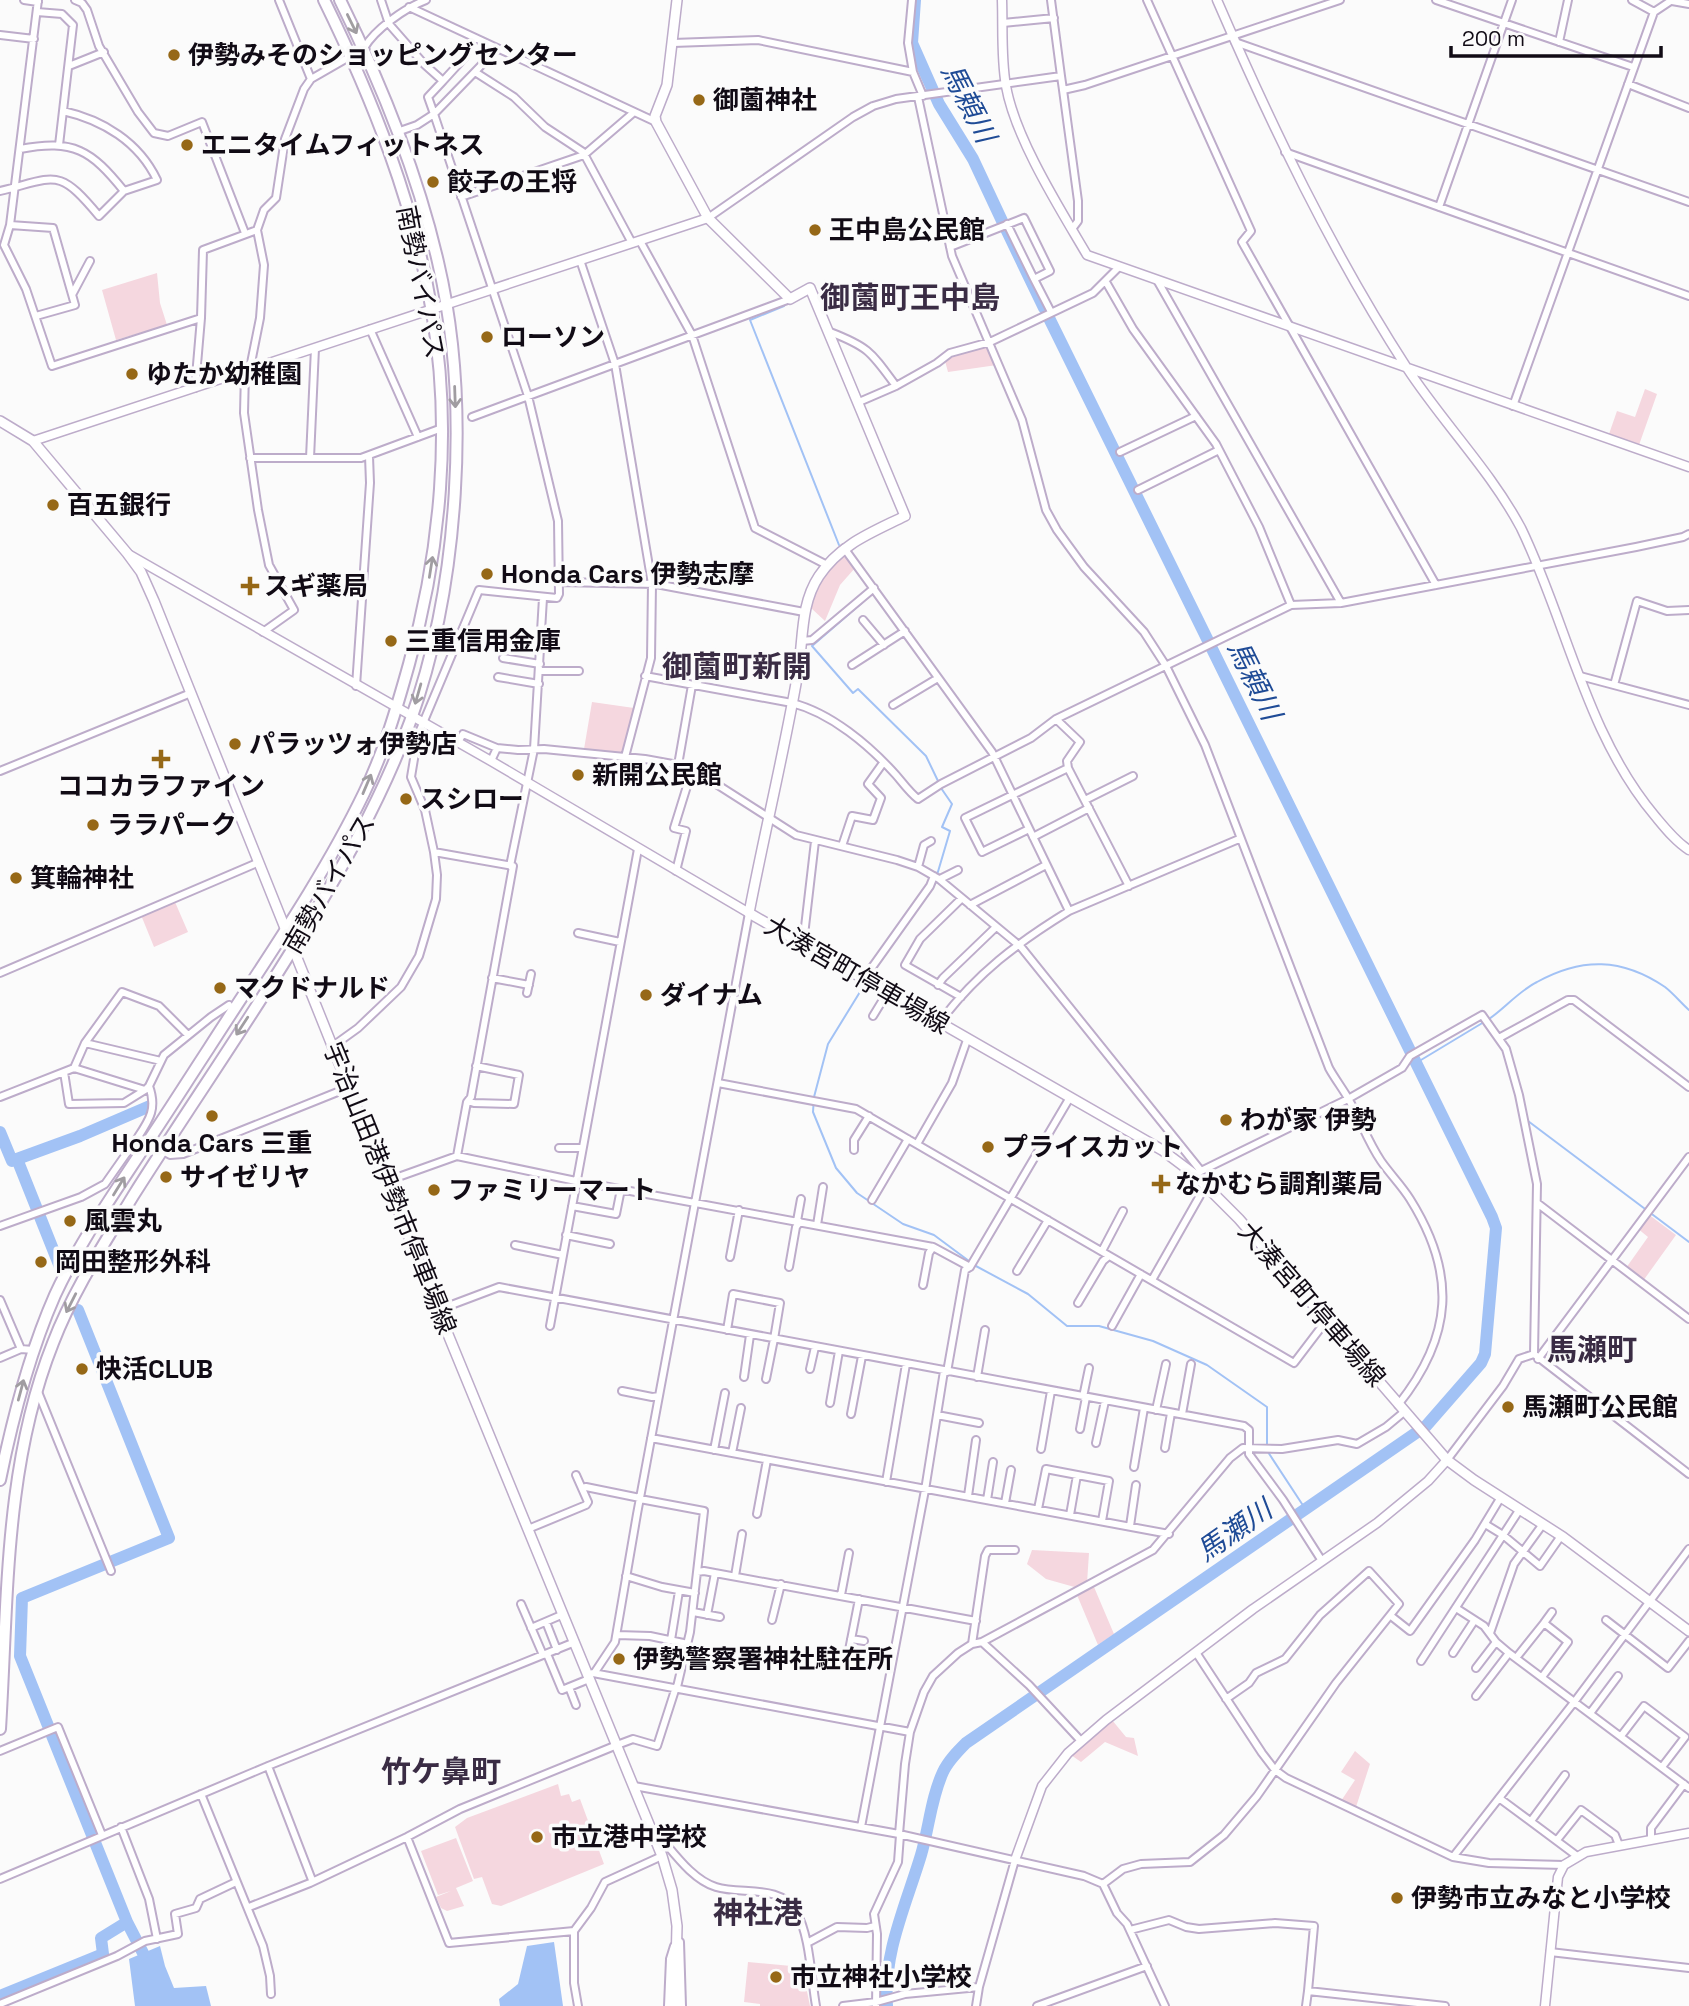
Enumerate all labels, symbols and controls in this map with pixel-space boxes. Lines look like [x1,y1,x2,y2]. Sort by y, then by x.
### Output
one-way arrow [346,13,359,34]
scale bar [1451,14,1661,58]
text: 200 m [1462,25,1525,52]
place label: 伊勢みそのショッピングセンター [188,38,578,72]
marker: 伊勢みそのショッピングセンター [166,47,182,63]
water label: 馬頼川 [934,57,1005,151]
place label: 御薗神社 [713,83,817,117]
marker: 御薗神社 [691,92,707,108]
place label: エニタイムフィットネス [201,128,484,162]
marker: エニタイムフィットネス [179,137,195,153]
place label: 餃子の王将 [447,165,577,199]
marker: 餃子の王将 [425,174,441,190]
street label: 南勢バイパス [389,202,453,362]
place label: 王中島公民館 [829,213,985,247]
marker: 王中島公民館 [807,222,823,238]
district label: 御薗町王中島 [820,278,1000,317]
place label: ローソン [501,320,605,354]
marker: ローソン [479,329,495,345]
place label: ゆたか幼稚園 [146,357,302,391]
marker: ゆたか幼稚園 [124,366,140,382]
one-way arrow [448,385,461,408]
place label: 百五銀行 [67,488,171,522]
marker: 百五銀行 [45,497,61,513]
one-way arrow [425,556,438,579]
place label: Honda Cars 伊勢志摩 [501,557,754,591]
marker: Honda Cars 伊勢志摩 [479,566,495,582]
place label: スギ薬局 [264,569,368,603]
marker: スギ薬局 [242,578,258,594]
place label: 三重信用金庫 [405,624,561,658]
marker: 三重信用金庫 [383,633,399,649]
water label: 馬頼川 [1220,634,1291,728]
district label: 御薗町新開 [662,647,812,686]
one-way arrow [411,683,424,705]
place label: パラッツォ伊勢店 [249,727,457,761]
marker: パラッツォ伊勢店 [227,736,243,752]
marker: ココカラファイン [153,751,169,767]
place label: 新開公民館 [592,758,722,792]
marker: 新開公民館 [570,767,586,783]
place label: ココカラファイン [57,769,265,803]
one-way arrow [362,774,375,796]
place label: スシロー [420,782,524,816]
marker: スシロー [398,791,414,807]
place label: ララパーク [107,808,237,842]
street label: 南勢バイパス [275,808,383,960]
marker: ララパーク [85,817,101,833]
place label: 箕輪神社 [30,861,134,895]
marker: 箕輪神社 [8,870,24,886]
street label: 大湊宮町停車場線 [758,908,956,1042]
place label: マクドナルド [234,971,390,1005]
place label: ダイナム [660,978,763,1012]
marker: マクドナルド [212,980,228,996]
marker: ダイナム [638,987,654,1003]
one-way arrow [235,1016,249,1036]
street label: 宇治山田港伊勢市停車場線 [316,1037,464,1339]
place label: わが家 伊勢 [1240,1103,1377,1137]
marker: Honda Cars 三重 [204,1108,220,1124]
marker: わが家 伊勢 [1218,1112,1234,1128]
place label: Honda Cars 三重 [111,1126,313,1160]
place label: プライスカット [1002,1130,1183,1164]
marker: プライスカット [980,1139,996,1155]
place label: サイゼリヤ [180,1160,310,1194]
place label: なかむら調剤薬局 [1175,1167,1383,1201]
marker: サイゼリヤ [158,1169,174,1185]
place label: ファミリーマート [448,1173,656,1207]
one-way arrow [112,1176,126,1196]
marker: なかむら調剤薬局 [1153,1176,1169,1192]
marker: ファミリーマート [426,1182,442,1198]
place label: 風雲丸 [84,1204,162,1238]
marker: 風雲丸 [62,1213,78,1229]
street label: 大湊宮町停車場線 [1231,1214,1393,1394]
place label: 岡田整形外科 [55,1245,211,1279]
marker: 岡田整形外科 [33,1254,49,1270]
one-way arrow [63,1292,77,1313]
district label: 馬瀬町 [1547,1330,1637,1369]
place label: 快活CLUB [96,1352,213,1386]
marker: 快活CLUB [74,1361,90,1377]
one-way arrow [15,1379,28,1402]
place label: 馬瀬町公民館 [1522,1390,1678,1424]
marker: 馬瀬町公民館 [1500,1399,1516,1415]
water label: 馬瀬川 [1189,1489,1281,1569]
place label: 伊勢警察署神社駐在所 [633,1642,893,1676]
marker: 伊勢警察署神社駐在所 [611,1651,627,1667]
district label: 竹ケ鼻町 [381,1752,501,1791]
place label: 市立港中学校 [551,1820,707,1854]
marker: 市立港中学校 [529,1829,545,1845]
place label: 伊勢市立みなと小学校 [1411,1881,1671,1915]
marker: 伊勢市立みなと小学校 [1389,1890,1405,1906]
district label: 神社港 [713,1893,803,1932]
place label: 市立神社小学校 [790,1960,972,1994]
marker: 市立神社小学校 [768,1969,784,1985]

